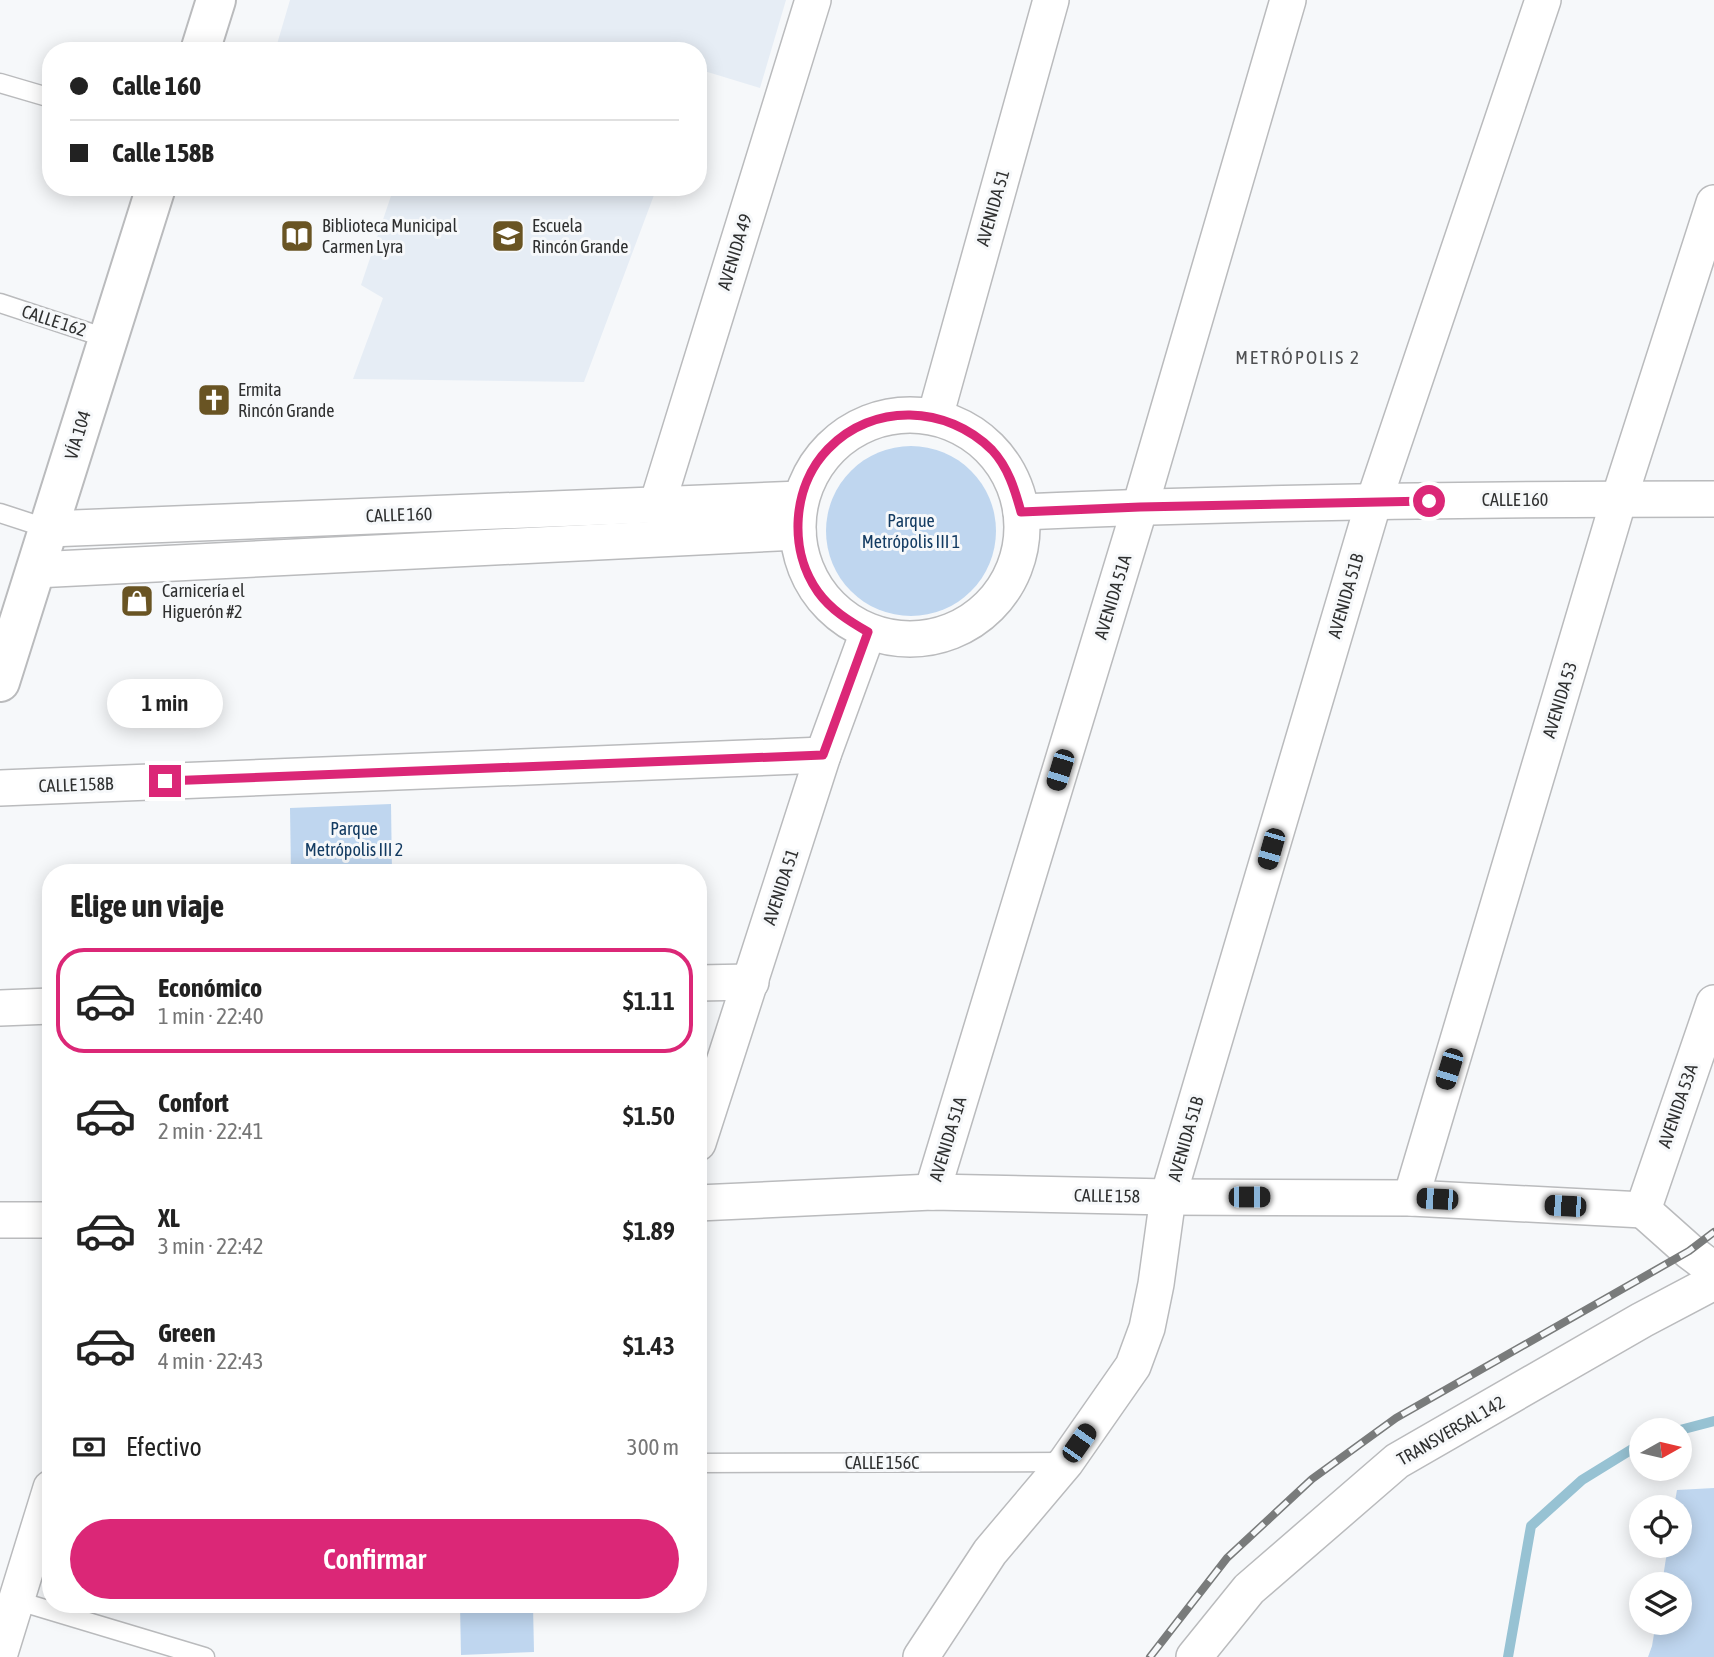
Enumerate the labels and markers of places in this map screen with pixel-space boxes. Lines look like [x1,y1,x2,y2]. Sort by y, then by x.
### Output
place label: Biblioteca Municipal Carmen Lyra [322,215,457,257]
place label: Escuela Rincón Grande [532,215,628,257]
library icon: Biblioteca Municipal Carmen Lyra [278,217,316,255]
school or university icon: Escuela Rincón Grande [489,217,527,255]
place label: Ermita Rincón Grande [238,379,334,421]
church icon: Ermita Rincón Grande [195,381,233,419]
place label: Carnicería el Higuerón #2 [162,580,245,622]
shop icon: Carnicería el Higuerón #2 [118,582,156,620]

